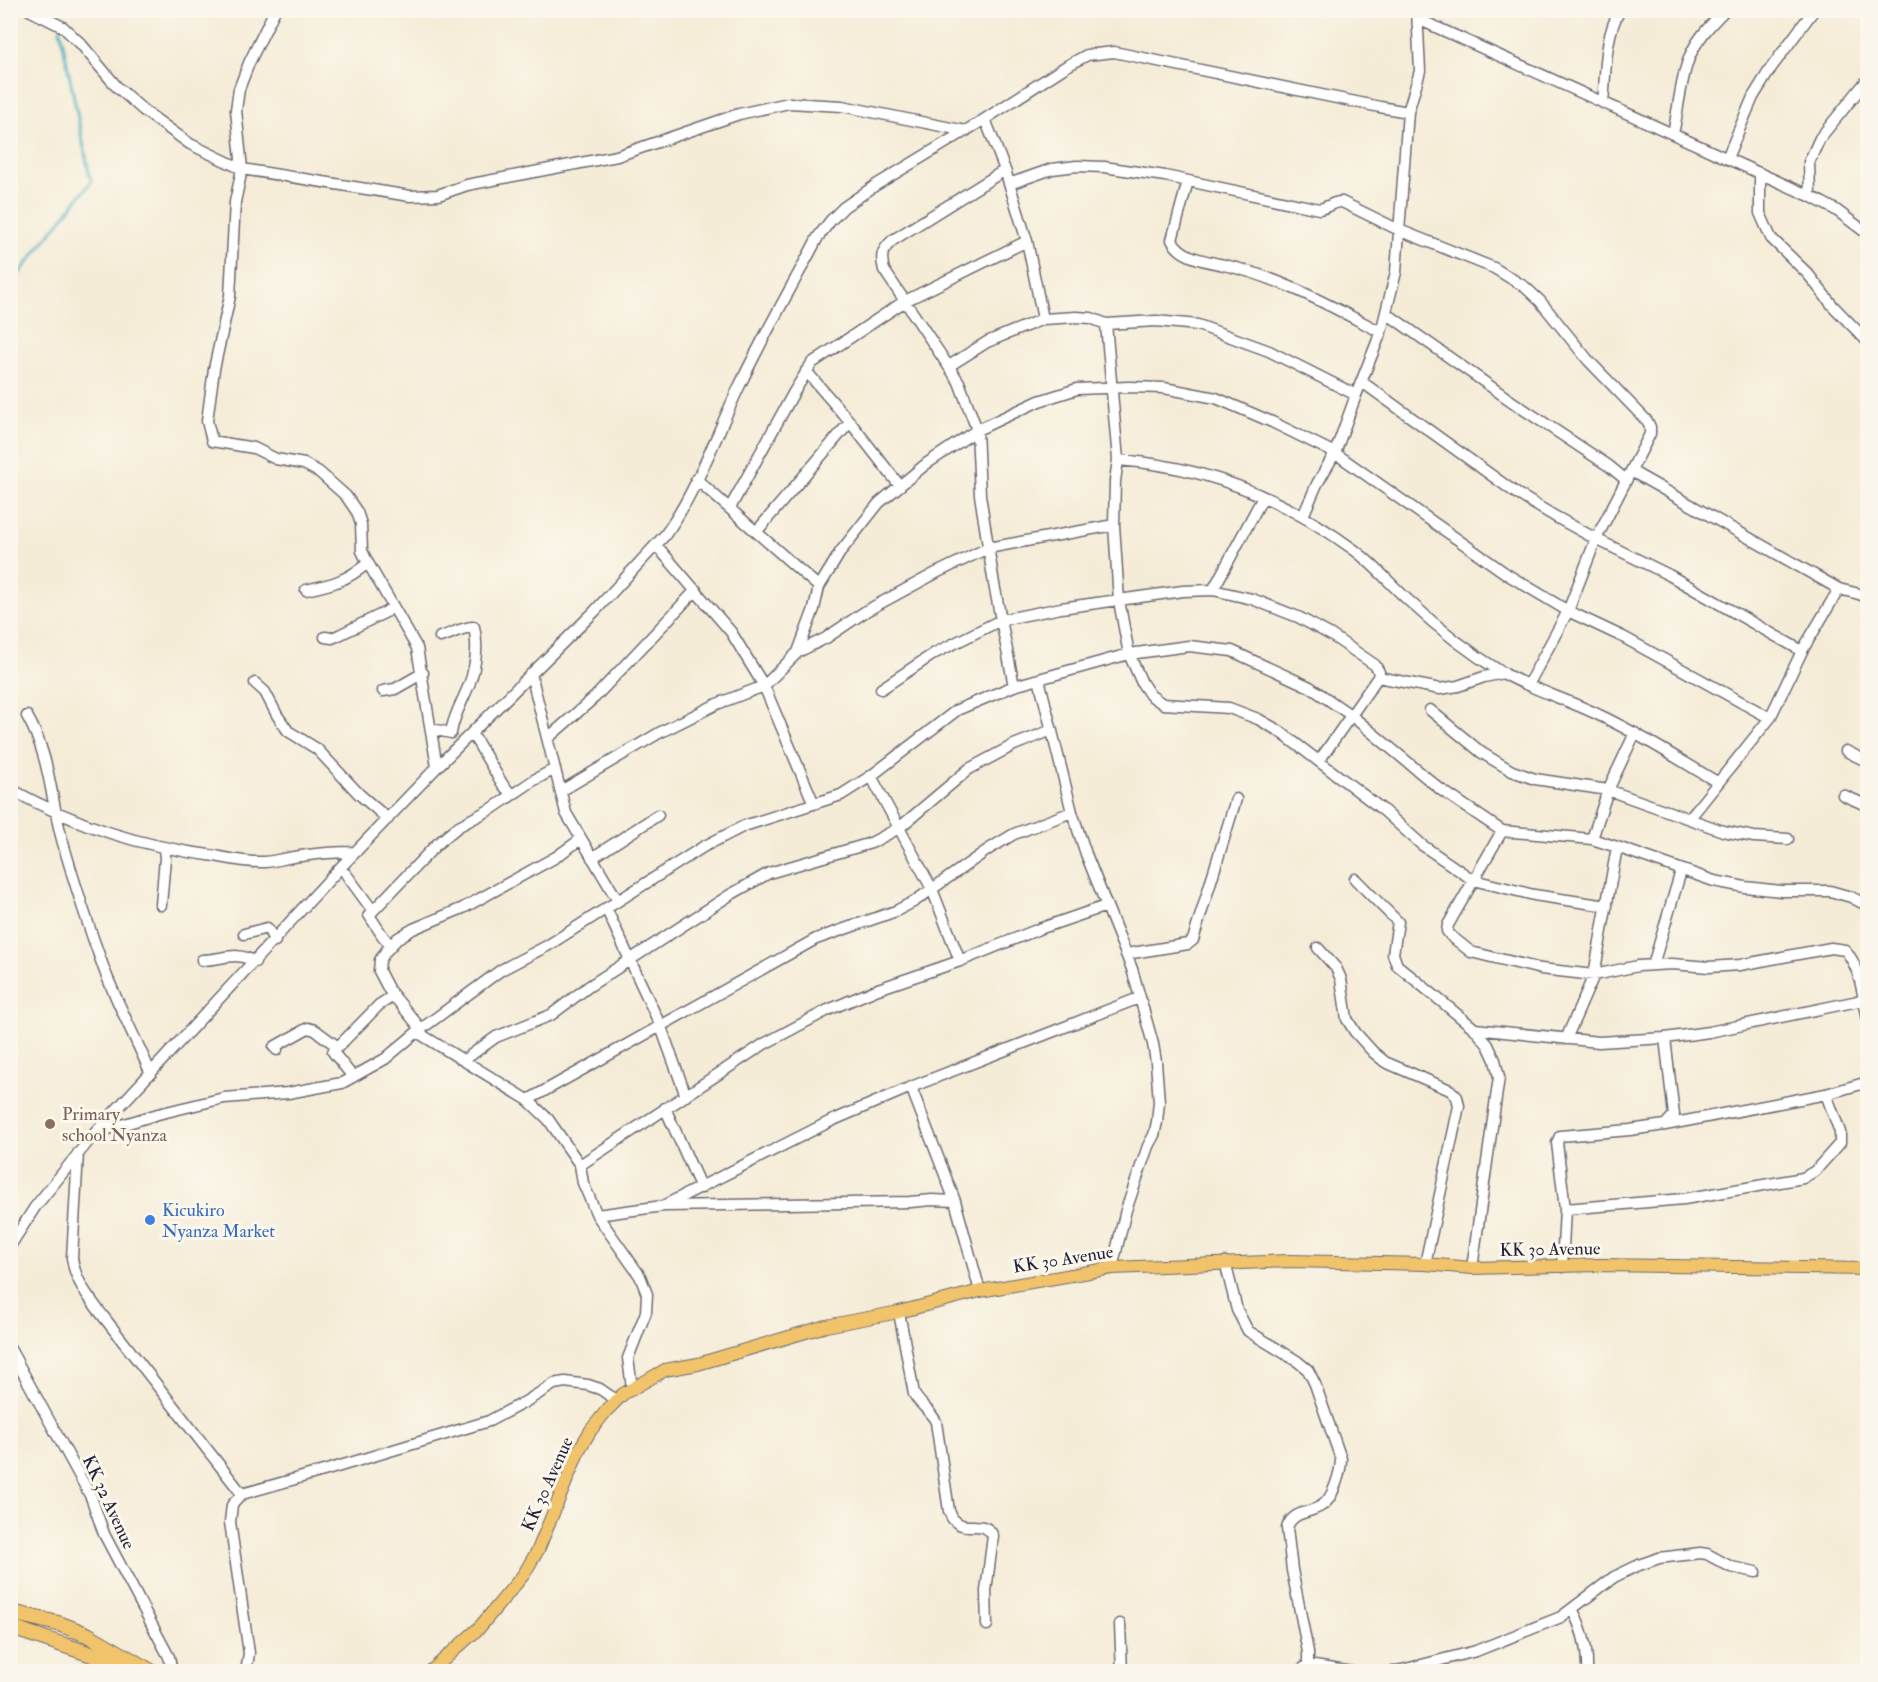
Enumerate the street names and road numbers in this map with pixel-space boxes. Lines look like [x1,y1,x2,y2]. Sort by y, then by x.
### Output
street label: KK 30 Avenue [1499,1237,1601,1262]
street label: KK 30 Avenue [1011,1240,1115,1279]
street label: KK 30 Avenue [516,1433,579,1535]
street label: KK 32 Avenue [77,1452,140,1553]

